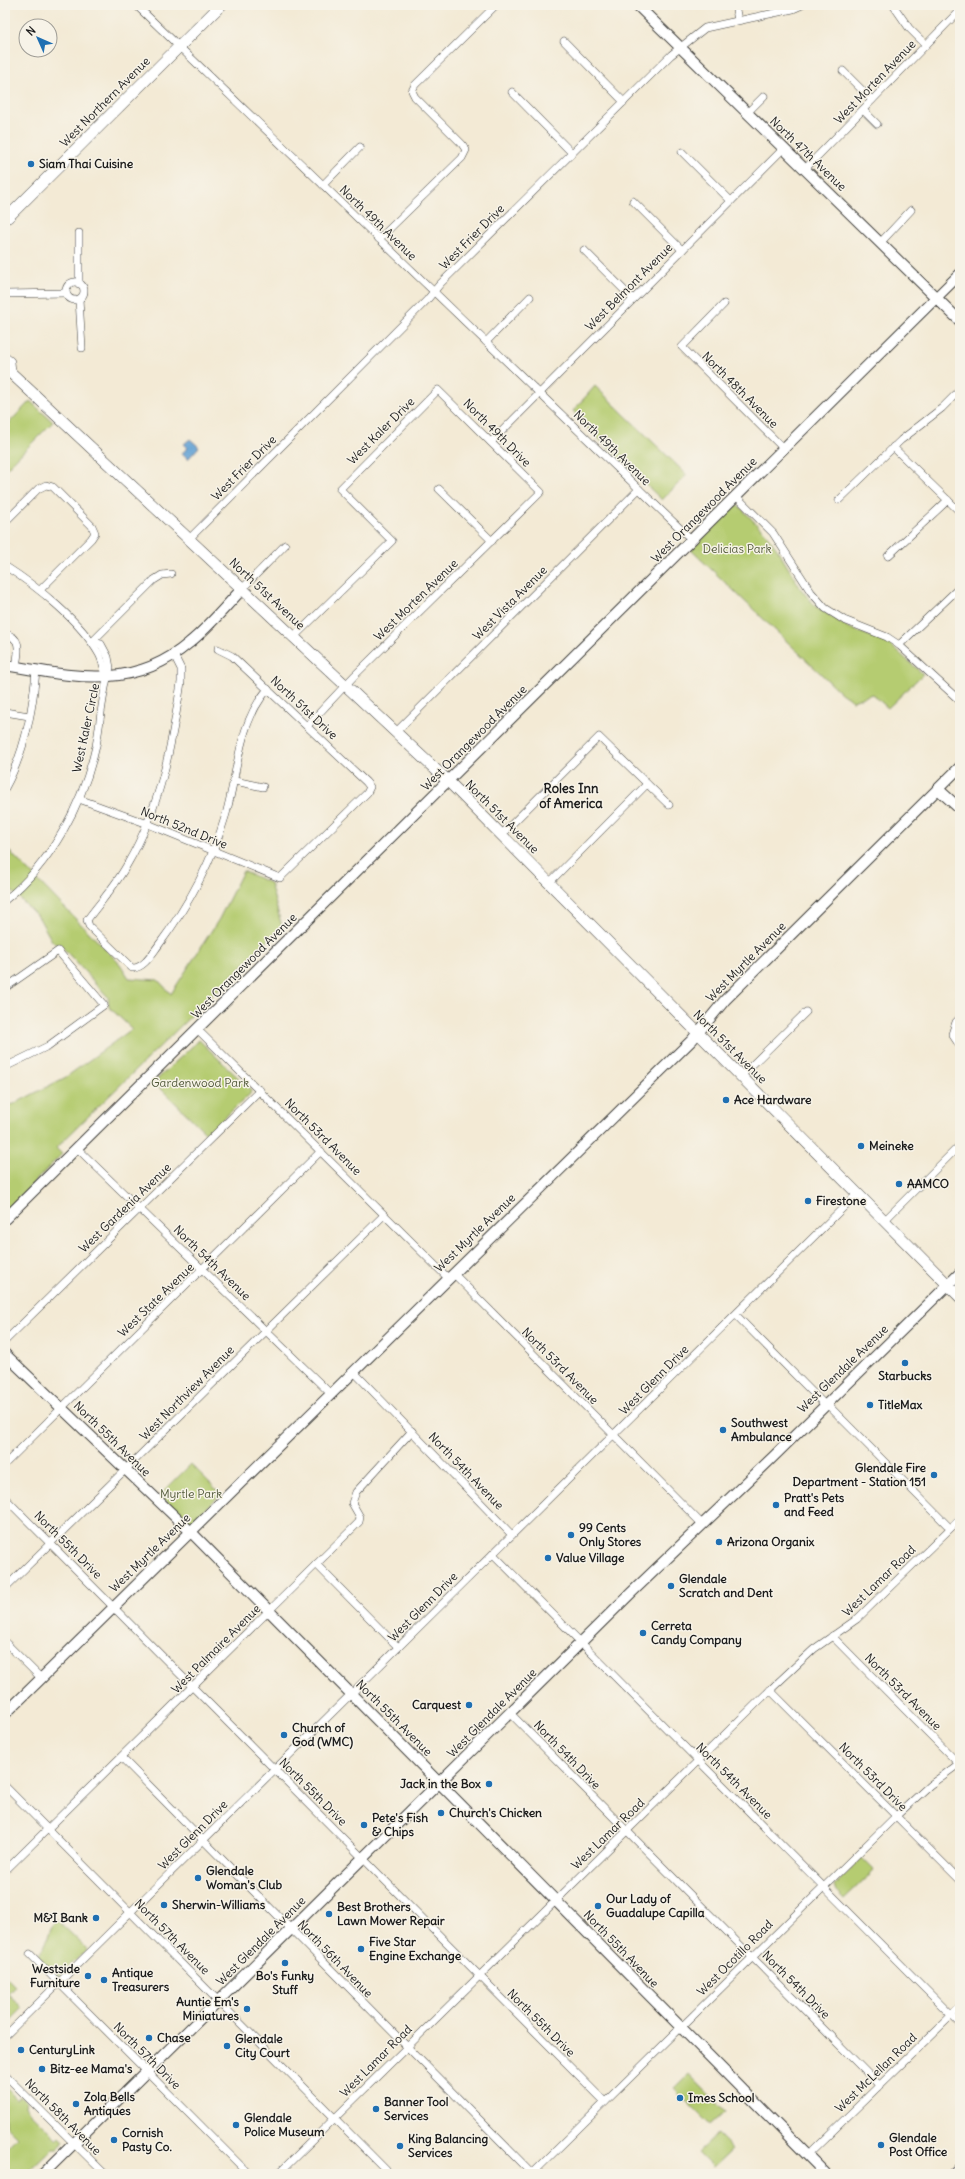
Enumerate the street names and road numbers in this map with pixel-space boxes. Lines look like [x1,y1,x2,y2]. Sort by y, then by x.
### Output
street label: West Morten Avenue [831,37,919,127]
street label: West Northern Avenue [56,53,153,150]
street label: North 47th Avenue [767,113,850,194]
street label: North 49th Avenue [337,182,420,263]
street label: West Frier Drive [436,201,507,272]
street label: West Belmont Avenue [582,240,676,334]
street label: North 48th Avenue [699,348,782,431]
street label: West Kaler Drive [344,394,417,467]
street label: North 49th Drive [460,396,534,470]
street label: North 49th Avenue [571,407,654,488]
street label: West Frier Drive [208,432,279,503]
street label: West Orangewood Avenue [648,454,760,566]
street label: North 51st Avenue [226,555,308,633]
street label: West Morten Avenue [371,556,461,644]
street label: West Vista Avenue [469,562,550,643]
street label: North 51st Drive [268,673,341,742]
street label: West Kaler Circle [69,682,102,774]
street label: West Orangewood Avenue [418,682,530,794]
street label: North 51st Avenue [462,777,542,857]
street label: North 52nd Drive [139,803,230,852]
street label: West Orangewood Avenue [188,910,300,1022]
street label: West Myrtle Avenue [703,919,789,1005]
street label: North 51st Avenue [690,1007,770,1087]
street label: North 53rd Avenue [282,1095,365,1178]
street label: West Gardenia Avenue [75,1160,174,1256]
street label: West Myrtle Avenue [431,1190,518,1275]
street label: North 54th Avenue [171,1222,254,1303]
street label: West State Avenue [114,1259,197,1340]
street label: West Glendale Avenue [794,1321,891,1416]
street label: North 53rd Avenue [519,1324,602,1407]
street label: West Northview Avenue [136,1342,237,1443]
street label: West Glenn Drive [616,1342,692,1418]
street label: North 55th Avenue [71,1398,154,1479]
street label: North 54th Avenue [426,1429,507,1512]
street label: North 55th Drive [31,1508,105,1582]
street label: West Myrtle Avenue [106,1510,193,1595]
street label: West Lamar Road [839,1542,918,1619]
street label: West Glenn Drive [385,1569,461,1645]
street label: West Palmaire Avenue [168,1601,263,1696]
street label: North 53rd Avenue [862,1650,945,1733]
street label: West Glendale Avenue [444,1665,539,1760]
street label: North 55th Avenue [353,1676,436,1759]
street label: North 54th Drive [531,1717,604,1792]
street label: North 54th Avenue [693,1739,776,1822]
street label: North 53rd Drive [836,1739,911,1814]
street label: North 55th Drive [276,1755,350,1829]
street label: West Lamar Road [568,1795,647,1872]
street label: West Glenn Drive [155,1797,231,1873]
street label: West Glendale Avenue [213,1893,308,1988]
street label: North 57th Avenue [132,1896,213,1977]
street label: North 55th Avenue [581,1907,662,1990]
street label: North 56th Avenue [295,1917,376,2000]
street label: West Ocotillo Road [694,1917,776,1999]
street label: North 54th Drive [759,1948,833,2022]
street label: North 55th Drive [504,1986,578,2060]
street label: North 57th Drive [111,2019,184,2092]
street label: West Lamar Road [336,2021,415,2100]
street label: West McLellan Road [832,2030,920,2115]
street label: North 58th Avenue [22,2075,105,2158]

